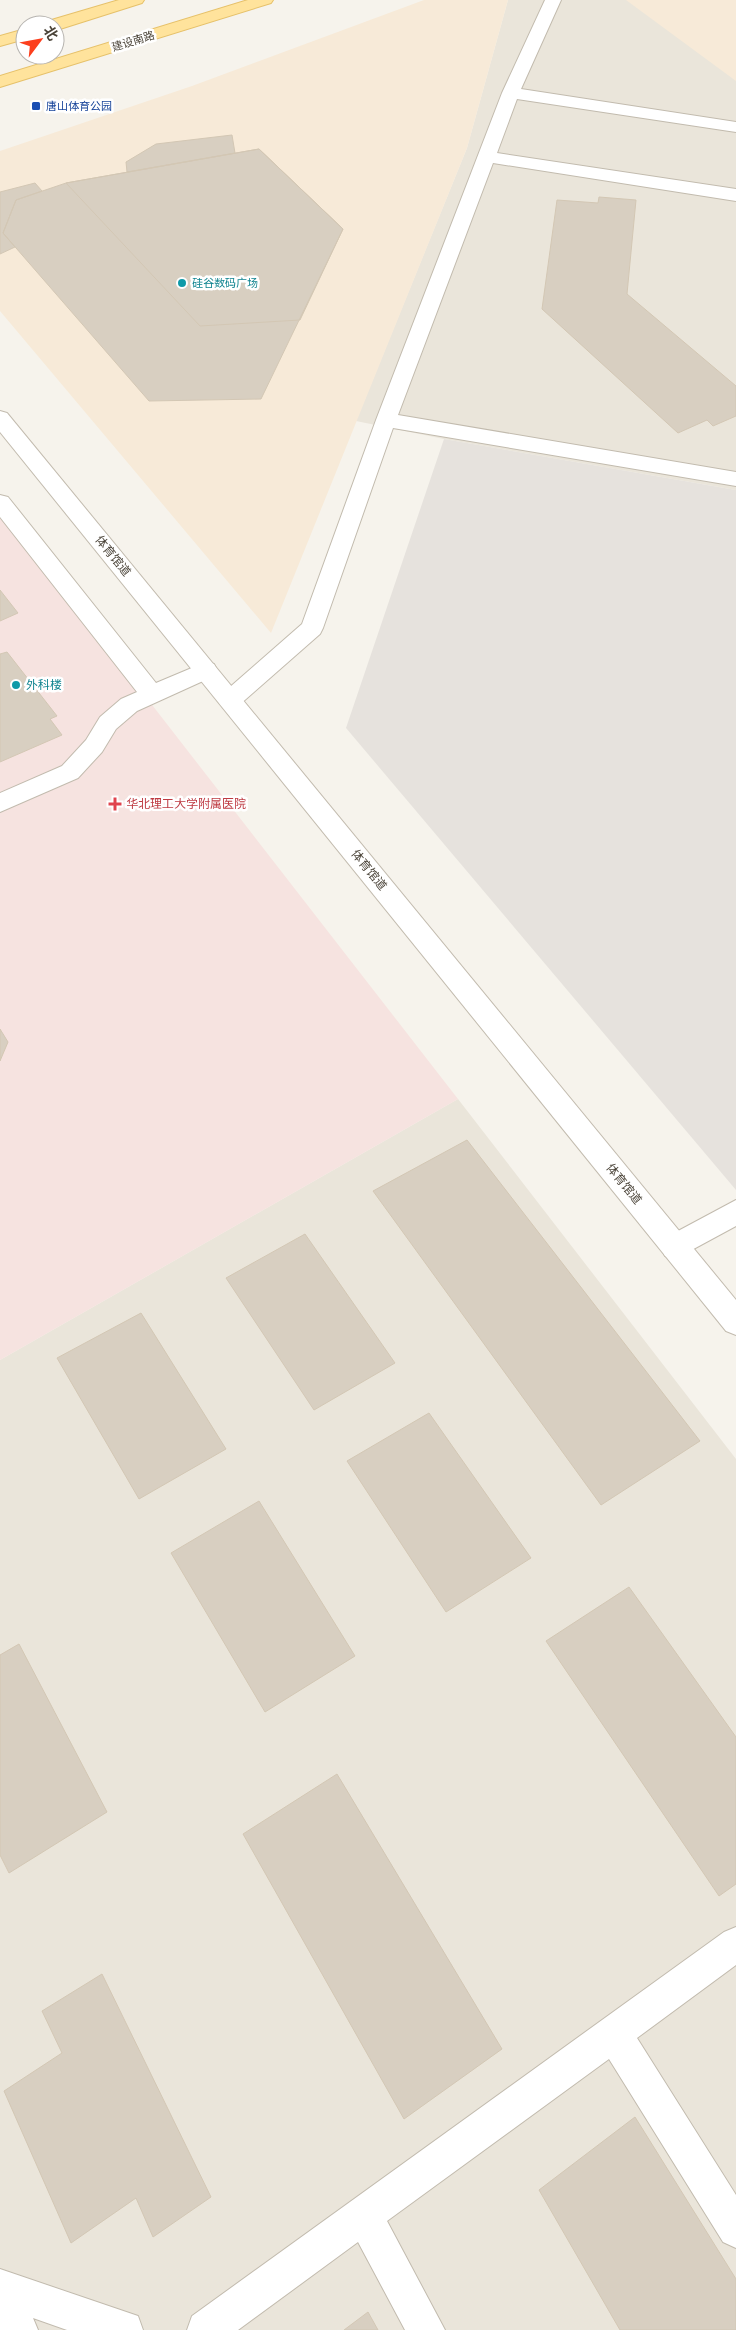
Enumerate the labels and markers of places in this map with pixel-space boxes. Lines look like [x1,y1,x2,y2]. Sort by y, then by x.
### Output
place label: 唐山体育公园 [46,99,112,113]
marker: 唐山体育公园 [30,100,42,112]
place label: 硅谷数码广场 [192,276,258,290]
marker: 硅谷数码广场 [176,277,188,289]
place label: 外科楼 [26,677,62,692]
marker: 外科楼 [10,679,22,691]
place label: 华北理工大学附属医院 [126,796,246,811]
marker: 华北理工大学附属医院 [108,797,122,811]

